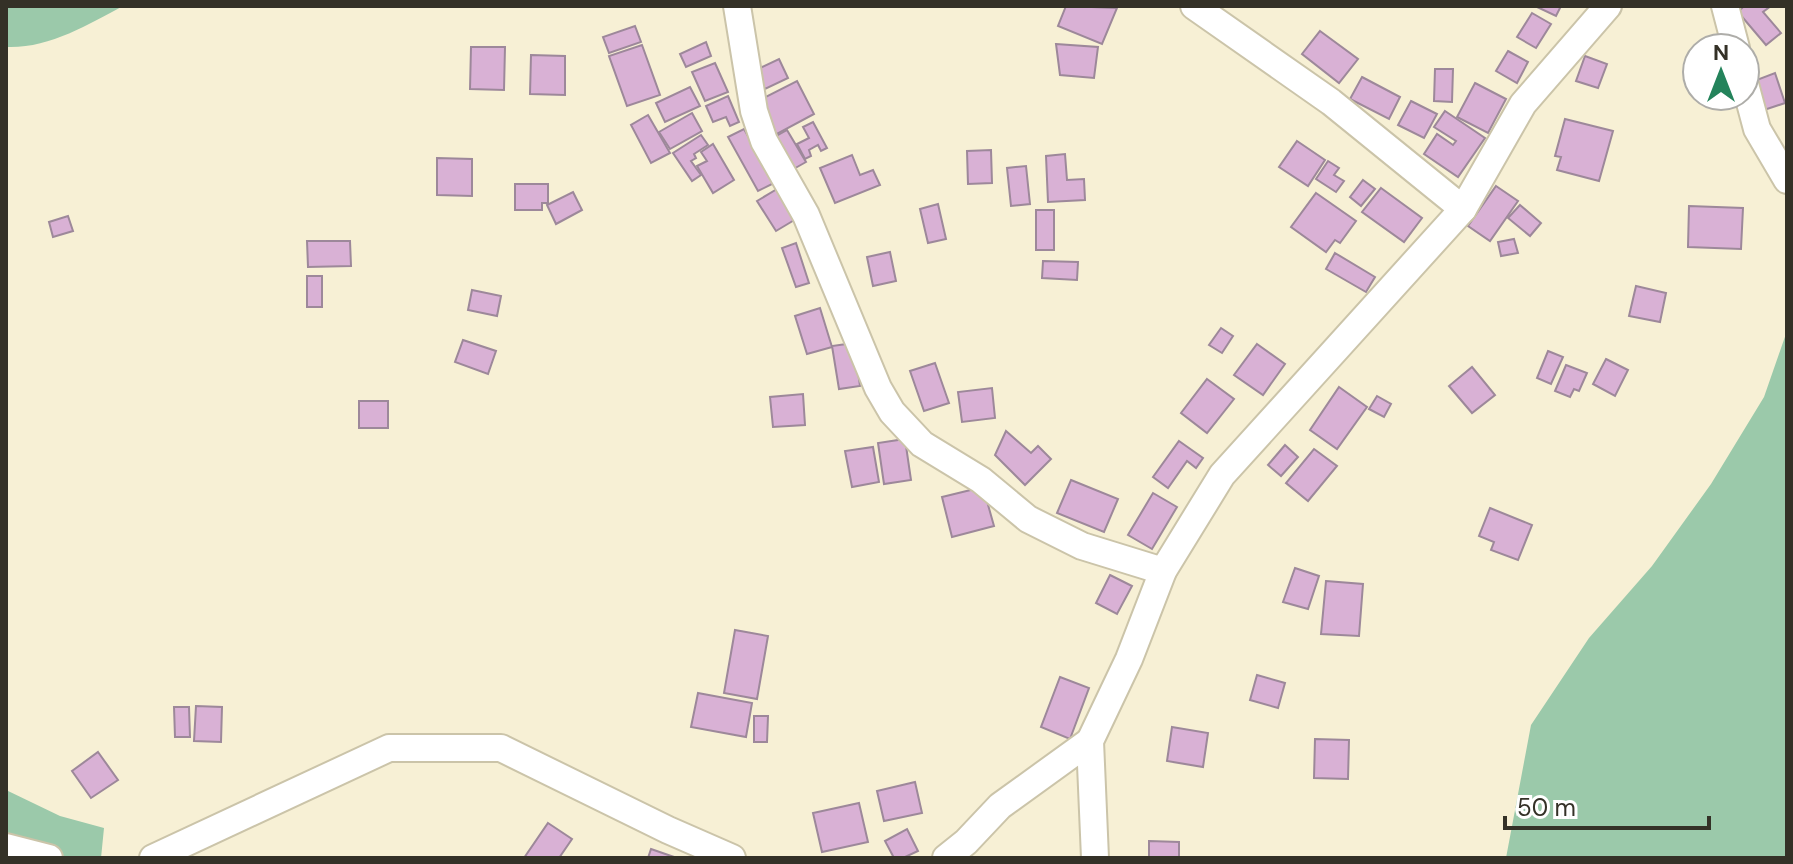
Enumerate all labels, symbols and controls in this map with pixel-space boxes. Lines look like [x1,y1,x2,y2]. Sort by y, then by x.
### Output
north arrow [1681,32,1761,112]
text: N [1713,38,1729,67]
scale bar [1505,780,1709,830]
text: 50 m [1517,792,1576,823]

